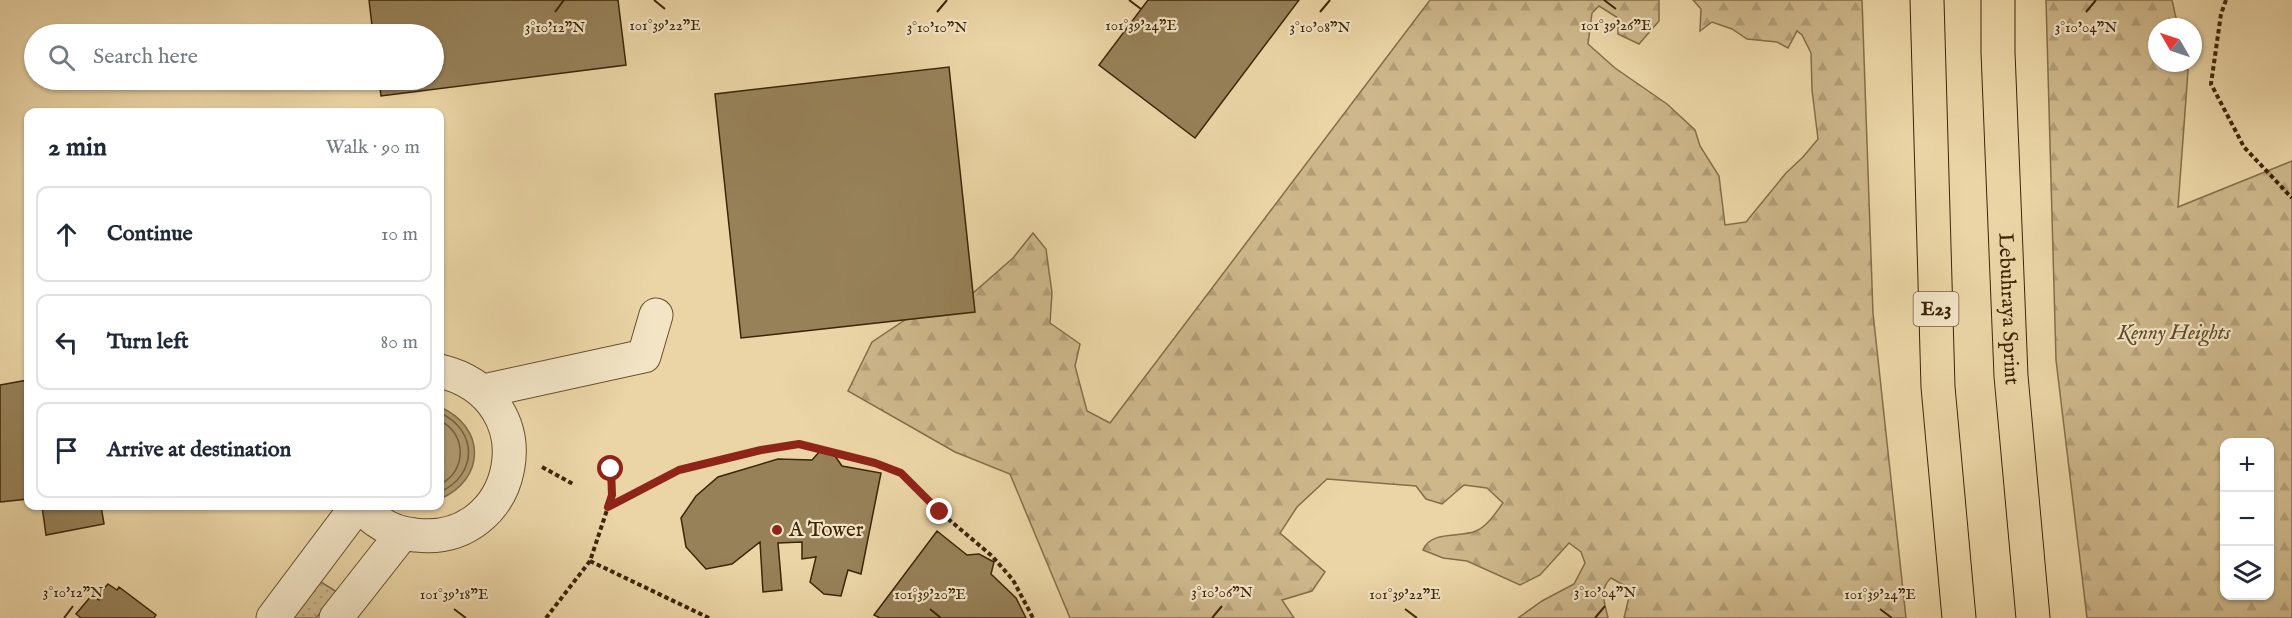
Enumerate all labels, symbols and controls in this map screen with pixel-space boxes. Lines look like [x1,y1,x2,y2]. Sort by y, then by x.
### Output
text: 101°39'22"E [629,16,701,35]
text: 101°39'24"E [1105,16,1177,35]
text: 101°39'26"E [1581,16,1651,35]
text: 3°10'12"N [525,18,585,37]
text: 3°10'10"N [907,18,967,37]
text: 3°10'08"N [1289,18,1351,37]
text: 3°10'04"N [2055,18,2117,37]
north arrow [2148,18,2202,72]
search box [24,24,444,90]
icon: search [45,41,78,74]
text: Search here [93,43,198,71]
text: 2 min [48,131,107,164]
text: Walk · 90 m [326,135,420,160]
icon: ahead [50,218,83,251]
text: Continue [107,220,193,248]
text: 10 m [381,222,418,247]
street label: Lebuhraya Sprint [1992,232,2025,386]
road number: E23 [1914,292,1958,326]
park label: Kenny Heights [2116,320,2232,347]
icon: left [50,326,83,359]
text: Turn left [107,328,189,356]
text: 80 m [381,330,418,355]
icon: arrive [50,434,83,467]
text: Arrive at destination [107,436,291,464]
map controls [2220,438,2274,600]
button: + [2220,438,2274,492]
route start [597,455,623,481]
button: − [2220,492,2274,546]
route end [926,498,952,524]
place label: A Tower [788,517,864,544]
marker: A Tower [770,523,784,537]
button: layers [2220,546,2274,600]
text: 3°10'12"N [43,583,103,602]
text: 3°10'06"N [1191,583,1253,602]
text: 3°10'04"N [1574,583,1636,602]
text: 101°39'18"E [420,585,488,604]
text: 101°39'20"E [894,585,966,604]
text: 101°39'22"E [1369,585,1441,604]
text: 101°39'24"E [1844,585,1916,604]

